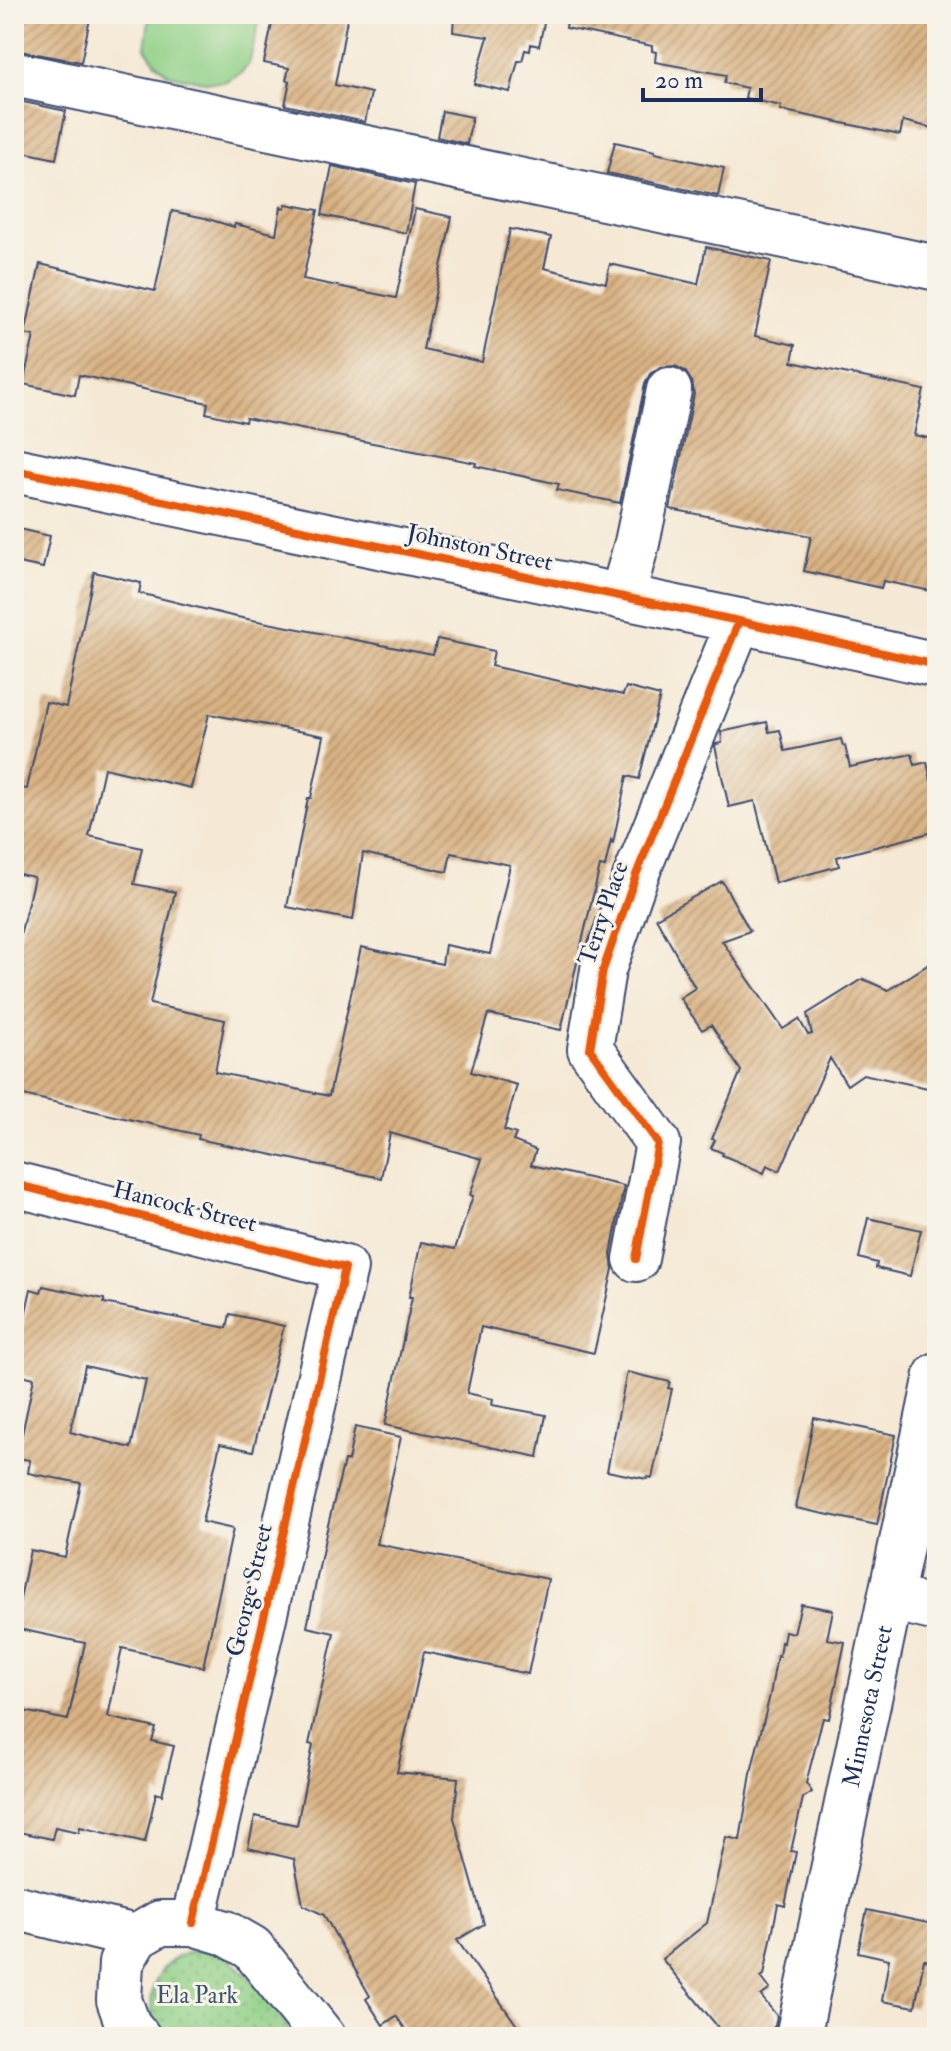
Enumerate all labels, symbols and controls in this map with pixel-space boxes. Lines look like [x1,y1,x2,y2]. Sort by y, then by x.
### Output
scale bar [643,52,761,102]
text: 20 m [655,65,704,96]
street label: Johnston Street [403,517,556,578]
street label: Terry Place [571,857,636,969]
street label: Hancock Street [110,1174,260,1239]
street label: George Street [219,1520,280,1660]
street label: Minnesota Street [836,1622,900,1790]
park label: Ela Park [156,1980,239,2011]

